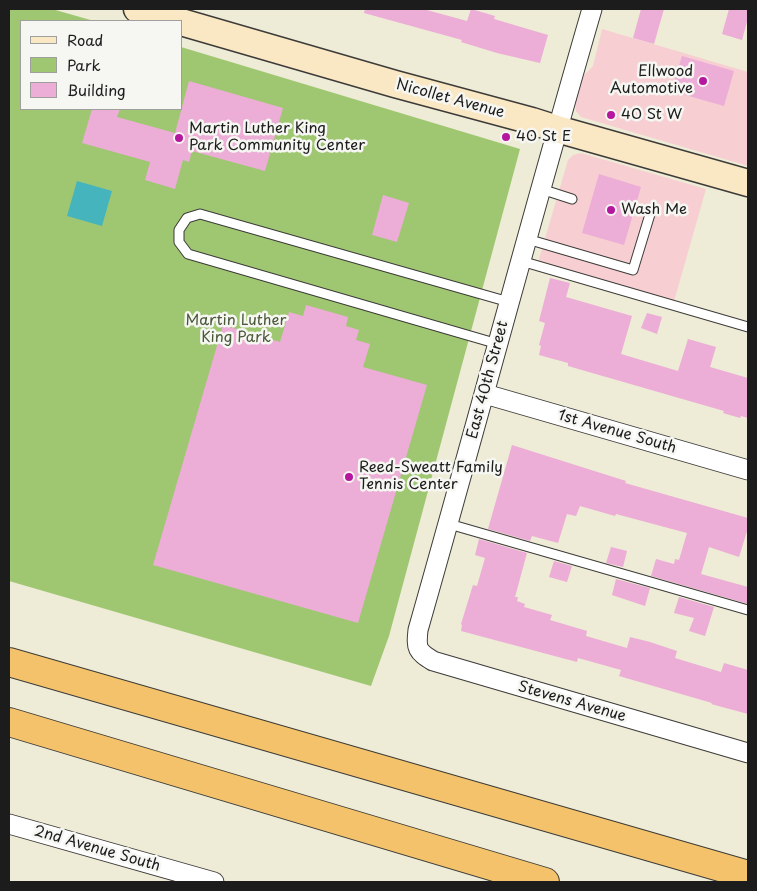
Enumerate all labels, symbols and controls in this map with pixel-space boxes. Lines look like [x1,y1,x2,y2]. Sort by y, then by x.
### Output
legend [20,20,182,110]
text: Road [67,28,103,51]
text: Park [67,53,101,76]
place label: Ellwood Automotive [610,63,693,98]
marker: Ellwood Automotive [697,75,709,87]
street label: Nicollet Avenue [394,76,506,122]
text: Building [67,78,126,101]
place label: 40 St W [621,106,682,124]
marker: 40 St W [605,109,617,121]
place label: Martin Luther King Park Community Center [189,120,365,155]
place label: 40 St E [516,128,571,146]
marker: 40 St E [500,131,512,143]
marker: Martin Luther King Park Community Center [173,132,185,144]
place label: Wash Me [621,201,687,219]
marker: Wash Me [605,204,617,216]
park label: Martin Luther King Park [186,312,286,347]
street label: East 40th Street [464,319,512,441]
street label: 1st Avenue South [556,406,678,458]
place label: Reed-Sweatt Family Tennis Center [359,459,503,494]
marker: Reed-Sweatt Family Tennis Center [343,471,355,483]
street label: Stevens Avenue [516,678,628,726]
street label: 2nd Avenue South [32,822,162,876]

